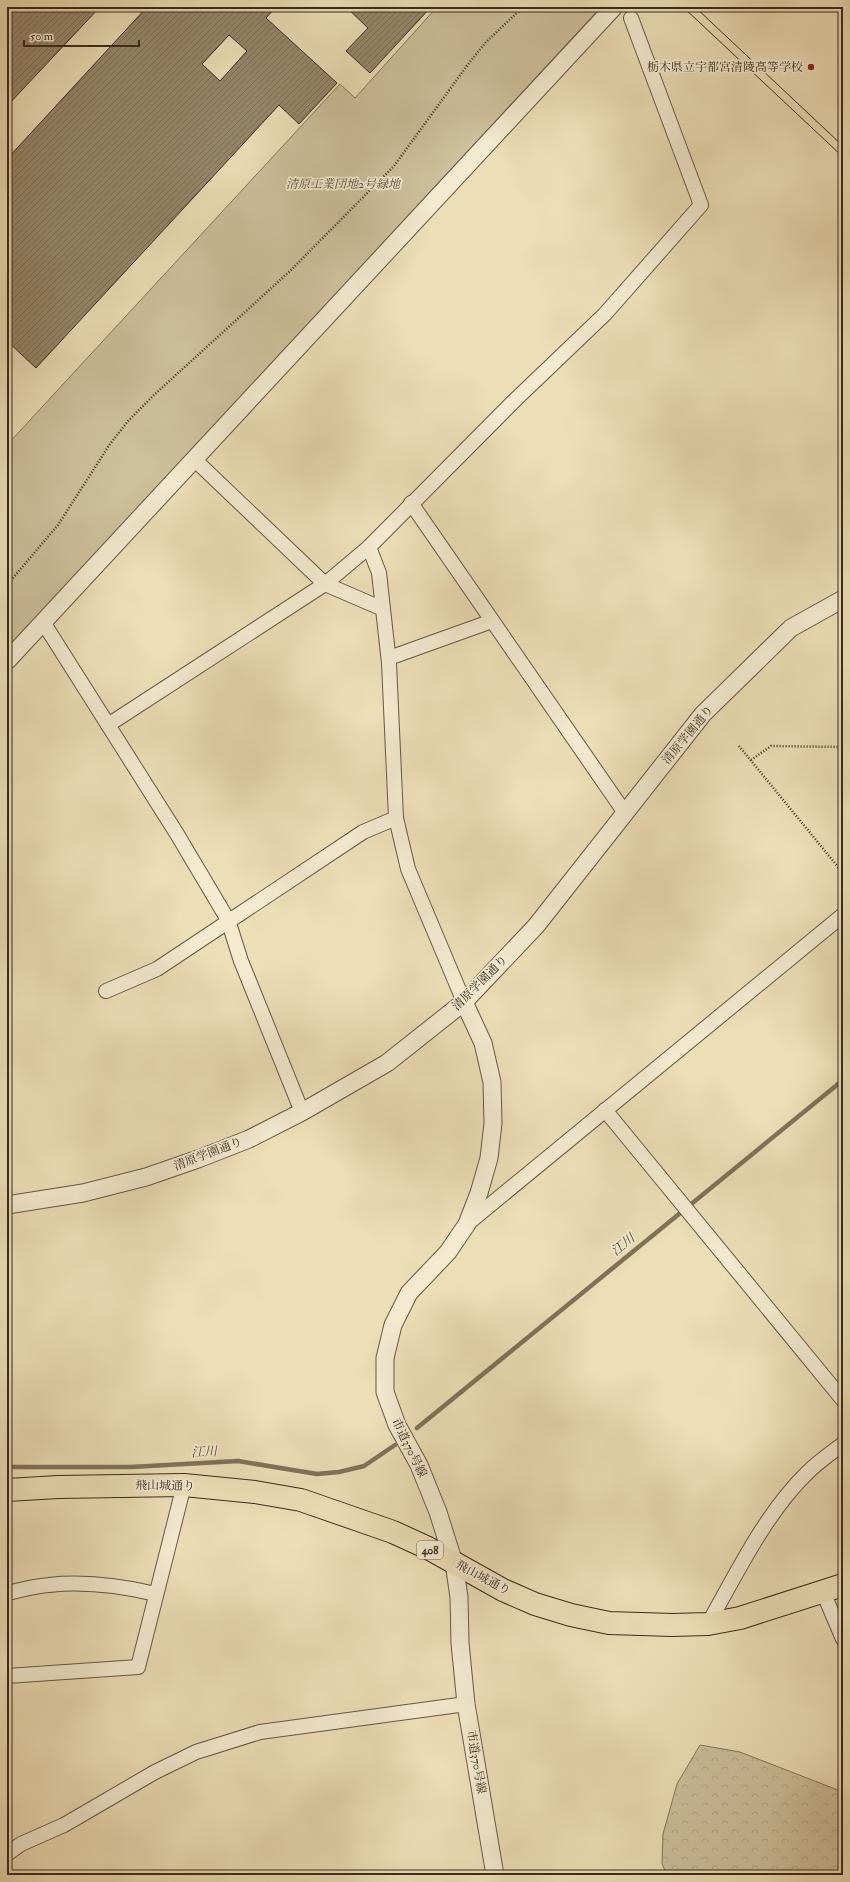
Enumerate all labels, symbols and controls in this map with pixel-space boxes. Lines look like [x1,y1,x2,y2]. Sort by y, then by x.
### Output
scale bar [24,22,139,48]
text: 50 m [30,29,54,44]
place label: 栃木県立宇都宮清陵高等学校 [647,60,803,75]
marker: 栃木県立宇都宮清陵高等学校 [806,62,816,72]
park label: 清原工業団地2号緑地 [286,177,402,192]
street label: 清原学園通り [659,703,717,767]
street label: 清原学園通り [449,952,511,1014]
street label: 清原学園通り [172,1134,244,1174]
water label: 江川 [608,1229,640,1259]
street label: 市道370号線 [388,1416,430,1480]
water label: 江川 [191,1443,219,1461]
street label: 飛山城通り [135,1478,195,1494]
road number: 408 [417,1541,443,1559]
street label: 飛山城通り [453,1557,513,1599]
street label: 市道370号線 [463,1729,489,1795]

